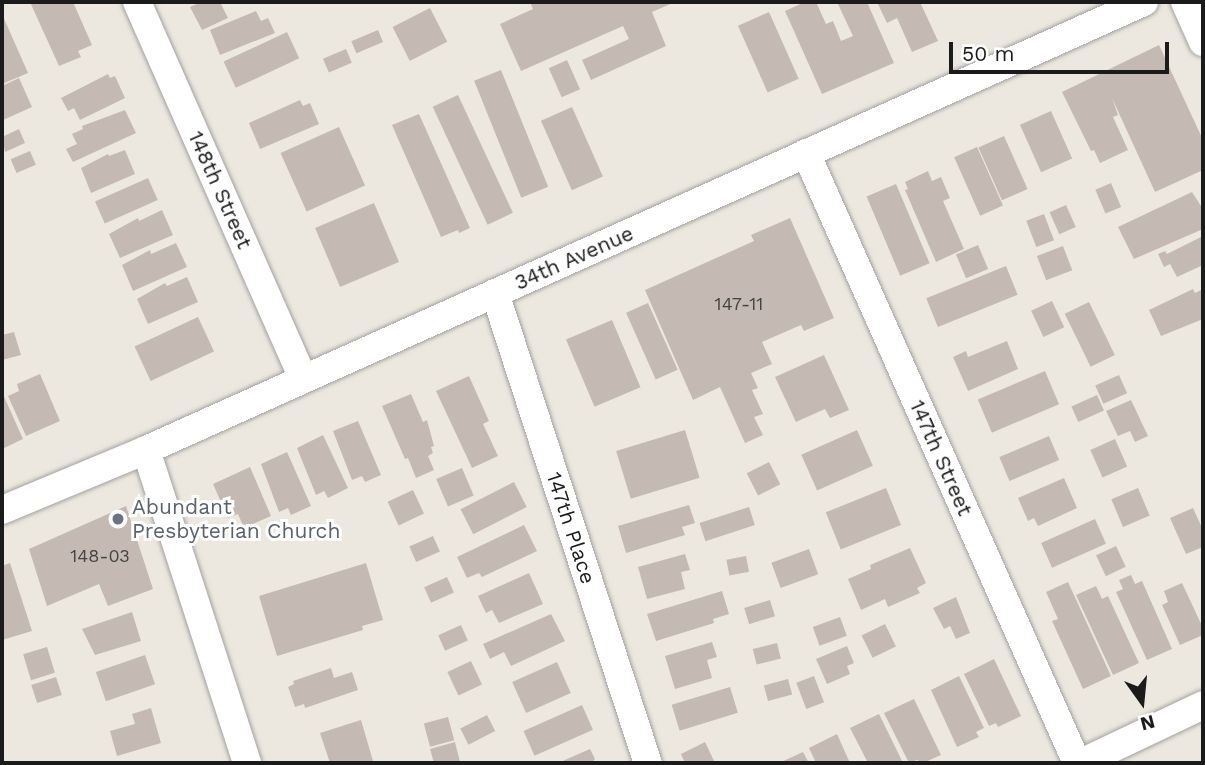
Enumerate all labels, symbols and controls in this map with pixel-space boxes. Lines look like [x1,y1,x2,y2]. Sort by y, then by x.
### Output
scale bar [953,28,1174,72]
text: 50 m [962,41,1014,66]
street label: 148th Street [183,127,257,253]
street label: 34th Avenue [510,220,638,296]
house number: 147-11 [715,293,763,315]
street label: 147th Street [904,396,978,520]
street label: 147th Place [541,469,601,587]
place label: Abundant Presbyterian Church [132,494,340,544]
marker: Abundant Presbyterian Church [110,511,126,527]
house number: 148-03 [70,545,130,567]
north arrow [1107,667,1177,737]
text: N [1138,710,1157,736]

